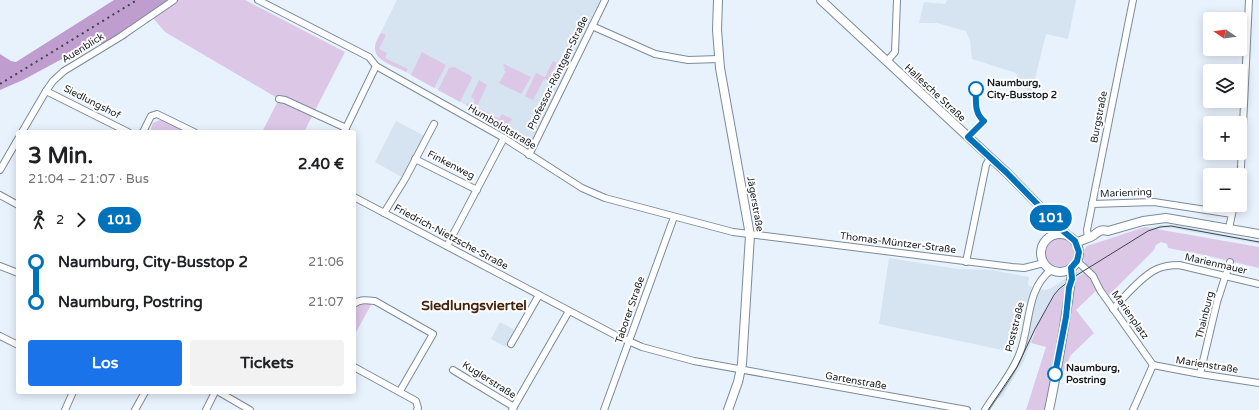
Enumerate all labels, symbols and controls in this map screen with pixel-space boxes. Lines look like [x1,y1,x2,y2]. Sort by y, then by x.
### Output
north arrow [1203,12,1247,56]
map controls [1203,12,1247,212]
street label: Professor-Röntgen-Straße [525,14,591,132]
street label: Auenblick [60,30,107,66]
street label: Hallesche Straße [902,62,968,125]
button: layers [1203,64,1247,108]
place label: Naumburg, City-Busstop 2 [987,77,1057,101]
marker: Naumburg, City-Busstop 2 [968,81,984,97]
street label: Siedlungshof [62,83,123,122]
street label: Burgstraße [1088,90,1110,144]
street label: Humboldtstraße [466,102,539,152]
button: + [1203,116,1247,160]
text: 3 Min. [28,143,93,169]
street label: Finkenweg [425,148,477,182]
text: 2.40 € [298,155,344,173]
button: − [1203,168,1247,212]
text: 21:04 – 21:07 · Bus [28,171,149,187]
street label: Jägerstraße [744,175,766,233]
street label: Marienring [1100,186,1152,200]
street label: Friedrich-Nietzsche-Straße [392,202,510,272]
line badge: 101 [1028,205,1074,231]
icon: walk [28,209,50,231]
icon: forward [70,209,92,231]
text: 101 [1038,209,1064,226]
text: 101 [106,211,133,228]
text: 2 [56,212,64,228]
street label: Thomas-Müntzer-Straße [839,230,957,256]
street label: Marienmauer [1184,251,1249,277]
text: Naumburg, City-Busstop 2 [58,253,248,271]
text: 21:06 [308,254,344,270]
street label: Taborer Straße [613,275,647,345]
street label: Marienplatz [1109,288,1151,342]
street label: Thainburg [1193,290,1217,340]
text: Naumburg, Postring [58,293,203,311]
text: 21:07 [308,294,344,310]
district label: Siedlungsviertel [421,297,527,314]
street label: Poststraße [1003,300,1027,353]
button: Los [28,340,182,386]
button: Tickets [190,340,344,386]
street label: Marienstraße [1175,354,1239,376]
street label: Kuglerstraße [460,359,518,401]
place label: Naumburg, Postring [1066,362,1120,386]
marker: Naumburg, Postring [1047,366,1063,382]
street label: Gartenstraße [824,370,888,392]

